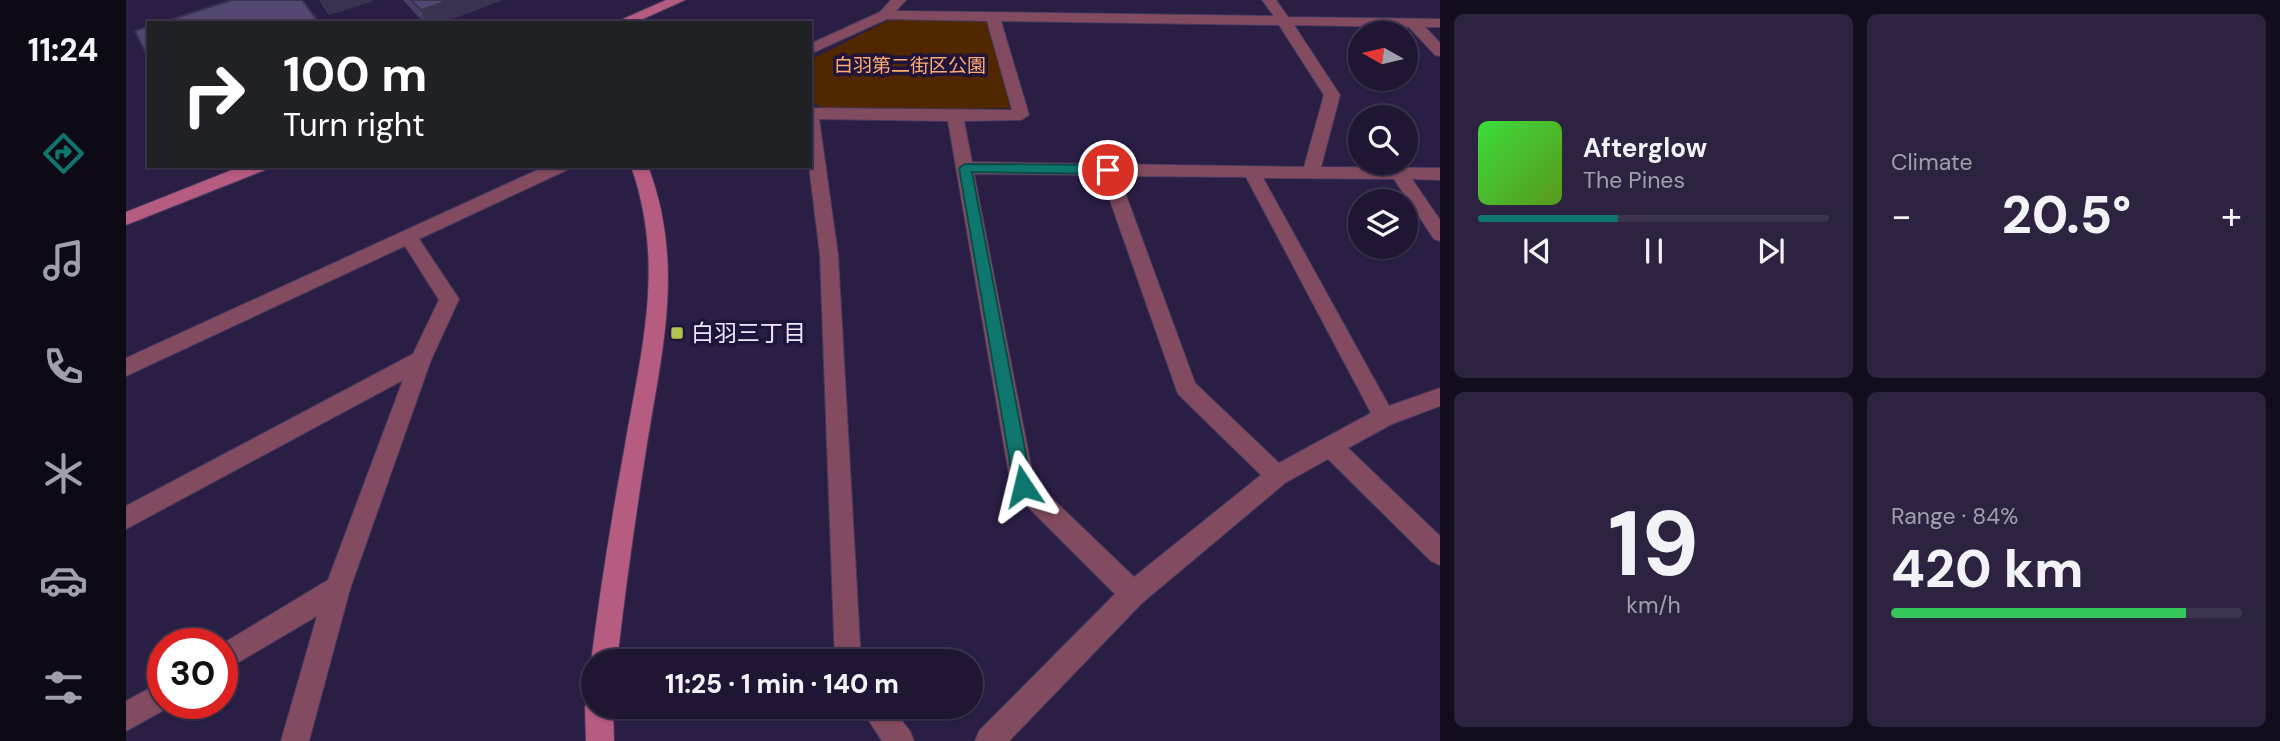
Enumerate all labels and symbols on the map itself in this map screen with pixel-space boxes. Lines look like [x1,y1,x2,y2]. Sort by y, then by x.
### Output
north arrow [1348,21,1418,91]
park label: 白羽第二街区公園 [834,53,986,78]
pin [1078,140,1138,200]
place label: 白羽三丁目 [691,318,806,348]
marker: 白羽三丁目 [669,325,685,341]
position arrow [986,449,1060,523]
speed limit sign: 30 [147,628,238,719]

